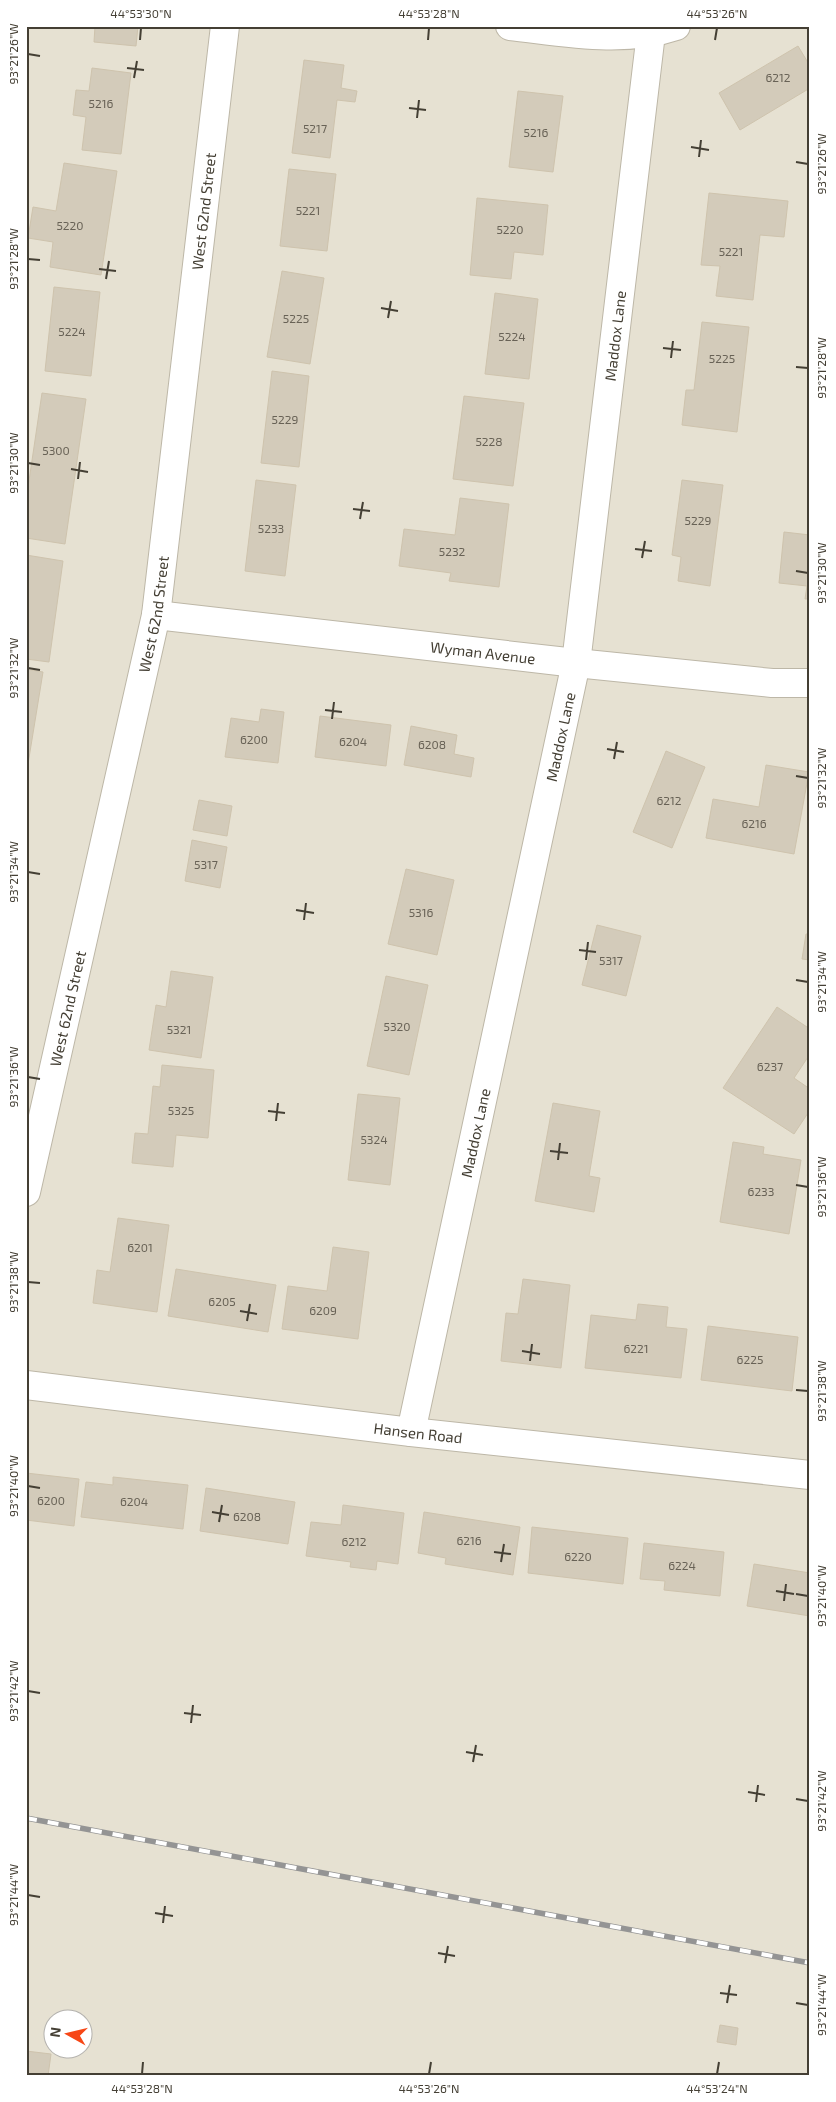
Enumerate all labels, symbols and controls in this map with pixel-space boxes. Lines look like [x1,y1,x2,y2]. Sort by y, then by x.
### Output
text: 44°53'30"N [110,6,172,20]
text: 44°53'28"N [398,6,460,20]
text: 44°53'26"N [686,6,748,20]
text: 93°21'26"W [6,23,20,85]
house number: 6212 [765,70,791,84]
house number: 5216 [89,96,114,110]
house number: 5217 [303,121,327,135]
house number: 5216 [524,125,549,139]
text: 93°21'26"W [814,133,828,195]
street label: West 62nd Street [187,151,219,271]
house number: 5221 [296,203,320,217]
house number: 5220 [56,218,84,232]
house number: 5220 [496,222,524,236]
text: 93°21'28"W [6,228,20,290]
house number: 5221 [719,244,743,258]
street label: Maddox Lane [601,290,629,382]
house number: 5225 [283,311,309,325]
house number: 5224 [58,324,86,338]
house number: 5224 [498,329,526,343]
text: 93°21'28"W [814,337,828,399]
house number: 5225 [709,351,735,365]
house number: 5229 [272,412,299,426]
text: 93°21'30"W [6,432,20,494]
house number: 5228 [475,434,503,448]
house number: 5300 [42,443,70,457]
house number: 5229 [685,513,712,527]
house number: 5233 [258,521,284,535]
text: 93°21'30"W [814,542,828,604]
house number: 5232 [439,544,466,558]
street label: West 62nd Street [134,554,172,674]
street label: Wyman Avenue [429,637,536,667]
text: 93°21'32"W [6,638,20,698]
street label: Maddox Lane [542,690,579,783]
house number: 6200 [240,732,268,746]
house number: 6204 [339,734,367,748]
house number: 6208 [418,737,446,751]
text: 93°21'32"W [814,748,828,808]
house number: 6212 [656,793,682,807]
house number: 6216 [741,816,767,830]
text: 93°21'34"W [6,841,20,903]
house number: 5317 [194,857,218,871]
house number: 5316 [409,905,434,919]
street label: West 62nd Street [46,949,89,1068]
text: 93°21'34"W [814,951,828,1013]
house number: 5317 [599,953,623,967]
house number: 5320 [383,1019,411,1033]
house number: 5321 [167,1022,191,1036]
text: 93°21'36"W [6,1046,20,1108]
house number: 6237 [757,1059,783,1073]
street label: Maddox Lane [457,1086,494,1179]
house number: 5325 [168,1103,194,1117]
house number: 5324 [360,1132,388,1146]
text: 93°21'36"W [814,1156,828,1218]
house number: 6233 [748,1184,774,1198]
house number: 6201 [127,1240,153,1254]
text: 93°21'38"W [6,1251,20,1313]
house number: 6205 [208,1294,236,1308]
house number: 6209 [309,1303,337,1317]
house number: 6221 [623,1341,649,1355]
house number: 6225 [737,1352,763,1366]
text: 93°21'38"W [814,1360,828,1422]
street label: Hansen Road [373,1419,463,1447]
text: 93°21'40"W [6,1455,20,1517]
house number: 6200 [37,1493,65,1507]
house number: 6204 [120,1494,148,1508]
house number: 6208 [233,1509,261,1523]
house number: 6216 [456,1533,482,1547]
house number: 6212 [341,1534,367,1548]
house number: 6220 [564,1549,592,1563]
house number: 6224 [668,1558,696,1572]
text: 93°21'40"W [814,1565,828,1627]
text: 93°21'42"W [6,1660,20,1722]
text: 93°21'42"W [814,1770,828,1832]
text: 93°21'44"W [6,1864,20,1926]
text: 93°21'44"W [814,1974,828,2036]
north arrow [42,2010,92,2060]
text: N [46,2026,64,2038]
text: 44°53'28"N [111,2081,173,2095]
text: 44°53'26"N [398,2081,460,2095]
text: 44°53'24"N [686,2081,748,2095]

